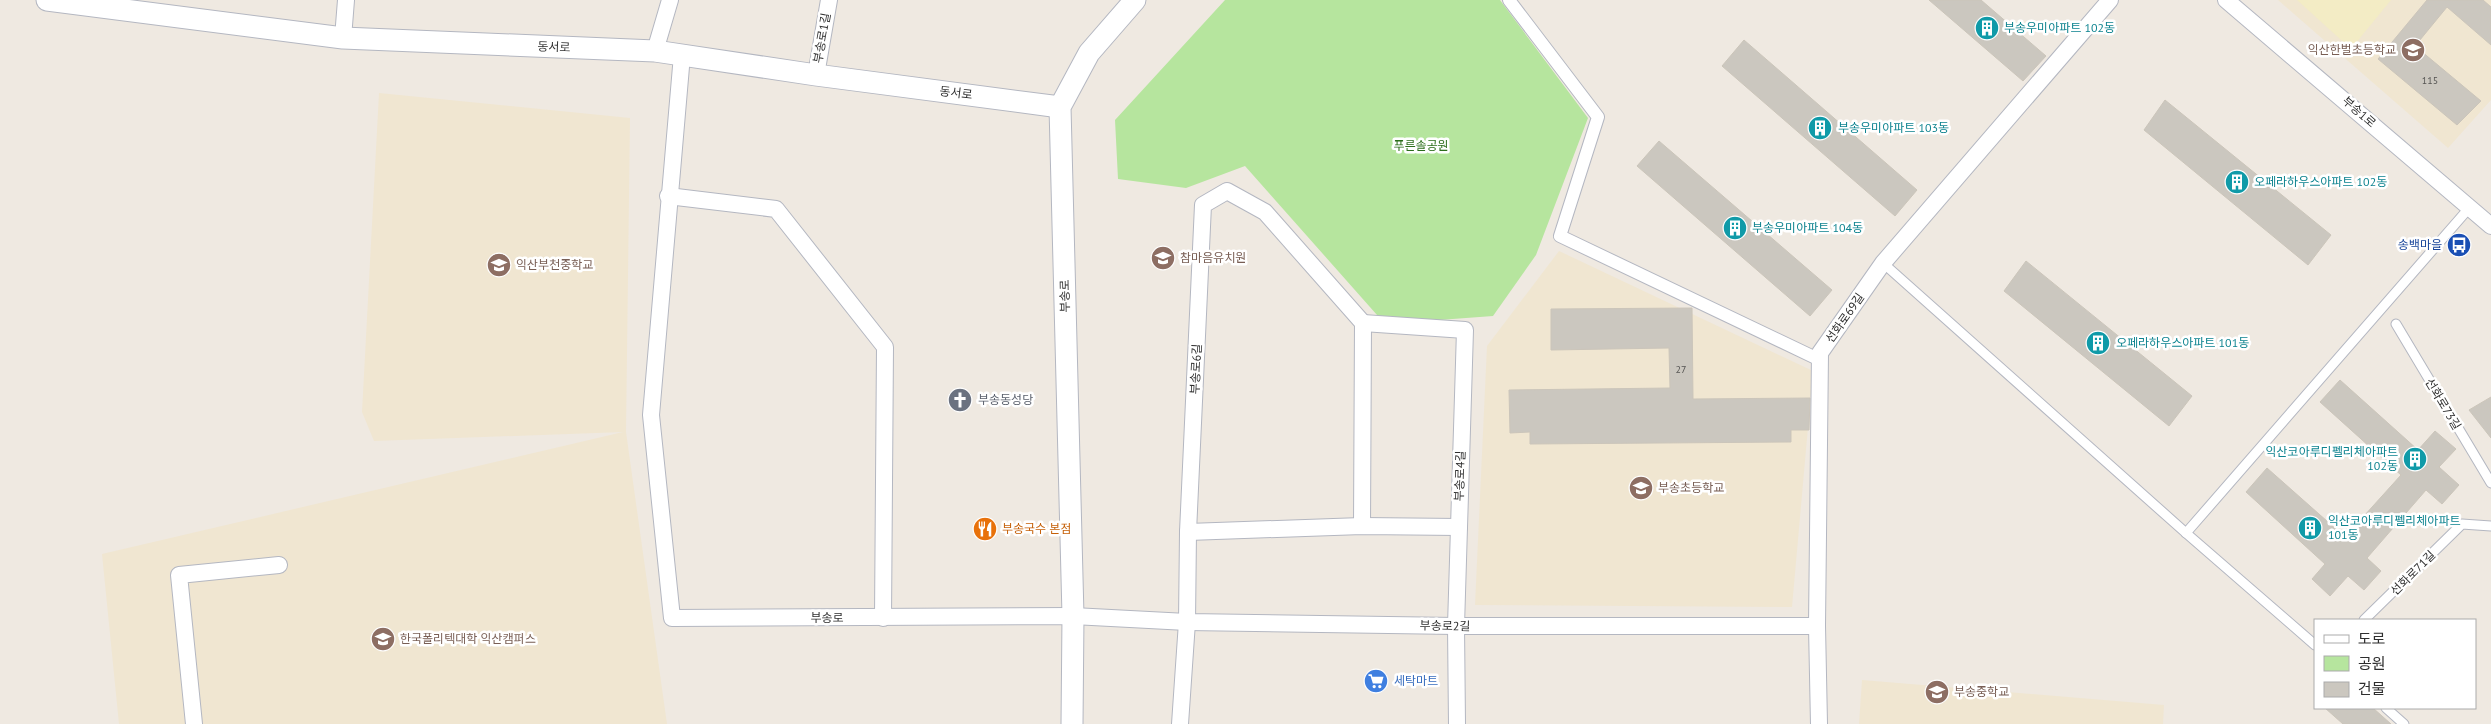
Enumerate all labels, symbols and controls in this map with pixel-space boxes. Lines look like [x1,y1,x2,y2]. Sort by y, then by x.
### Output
street label: 부송로1길 [810,12,833,64]
building icon: 부송우미아파트 102동 [1974,15,2000,41]
place label: 부송우미아파트 102동 [2004,20,2115,35]
school or university icon: 익산한벌초등학교 [2400,37,2426,63]
street label: 동서로 [537,38,571,55]
place label: 익산한벌초등학교 [2308,42,2396,57]
house number: 115 [2422,74,2438,87]
street label: 동서로 [939,83,973,102]
street label: 부송1로 [2339,93,2379,130]
building icon: 부송우미아파트 103동 [1807,115,1833,141]
place label: 부송우미아파트 103동 [1838,120,1949,135]
park label: 푸른솔공원 [1393,138,1449,153]
building icon: 오페라하우스아파트 102동 [2224,169,2250,195]
place label: 오페라하우스아파트 102동 [2254,174,2387,189]
building icon: 부송우미아파트 104동 [1722,215,1748,241]
place label: 부송우미아파트 104동 [1752,220,1863,235]
bus stop icon: 송백마을 [2446,232,2472,258]
place label: 송백마을 [2398,237,2442,252]
school or university icon: 참마음유치원 [1150,245,1176,271]
place label: 참마음유치원 [1180,250,1246,265]
school or university icon: 익산부천중학교 [486,252,512,278]
place label: 익산부천중학교 [516,257,593,272]
street label: 부송로 [1057,279,1072,313]
street label: 선화로69길 [1822,290,1867,345]
building icon: 오페라하우스아파트 101동 [2085,330,2111,356]
place label: 오페라하우스아파트 101동 [2116,335,2249,350]
street label: 부송로6길 [1187,343,1204,395]
house number: 27 [1676,363,1686,376]
street label: 선화로73길 [2422,375,2465,432]
church icon: 부송동성당 [947,387,973,413]
place label: 부송동성당 [978,392,1033,407]
place label: 익산코아루디펠리체아파트 102동 [2266,444,2398,473]
building icon: 익산코아루디펠리체아파트 102동 [2402,446,2428,472]
street label: 부송로4길 [1451,450,1468,502]
school or university icon: 부송초등학교 [1628,475,1654,501]
place label: 부송초등학교 [1658,480,1724,495]
place label: 익산코아루디펠리체아파트 101동 [2328,513,2460,542]
building icon: 익산코아루디펠리체아파트 101동 [2297,515,2323,541]
restaurant icon: 부송국수 본점 [972,516,998,542]
place label: 부송국수 본점 [1002,521,1071,536]
street label: 선화로71길 [2387,547,2438,598]
street label: 부송로 [810,610,844,625]
street label: 부송로2길 [1420,618,1470,633]
legend [2314,619,2476,709]
school or university icon: 한국폴리텍대학 익산캠퍼스 [370,626,396,652]
text: 도로 [2358,629,2386,648]
place label: 한국폴리텍대학 익산캠퍼스 [400,631,536,646]
text: 공원 [2358,654,2386,673]
supermarket icon: 세탁마트 [1363,668,1389,694]
place label: 세탁마트 [1394,673,1438,688]
school or university icon: 부송중학교 [1924,679,1950,705]
text: 건물 [2358,679,2386,698]
place label: 부송중학교 [1954,684,2009,699]

